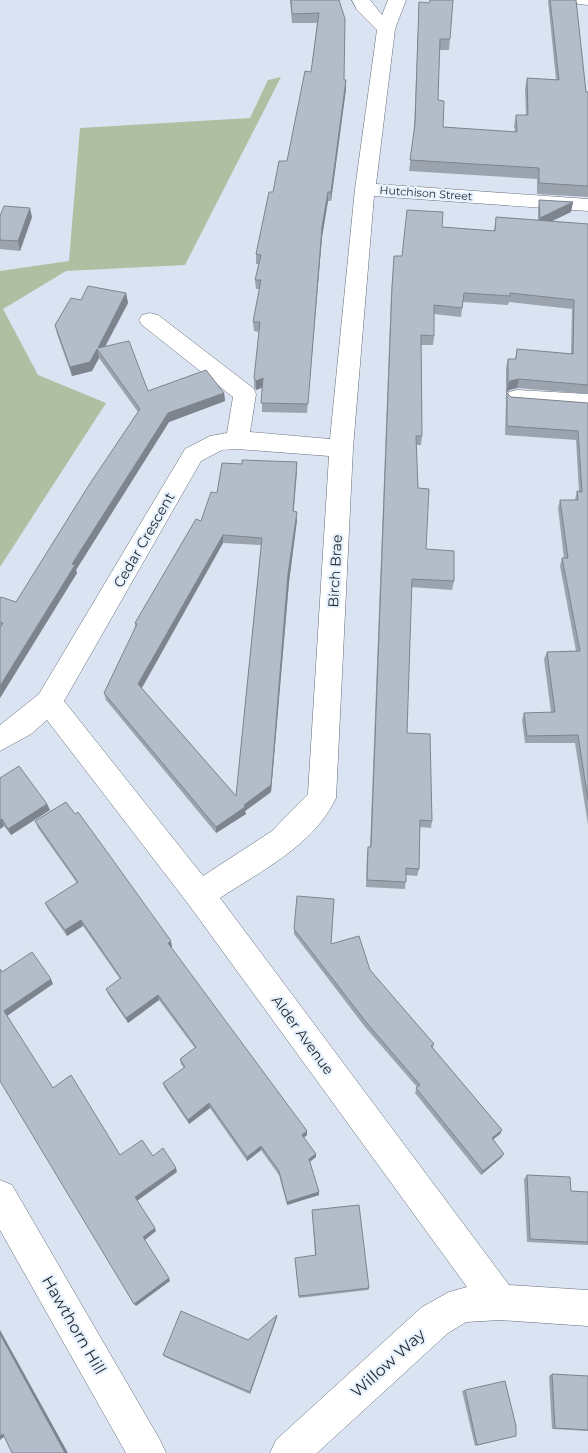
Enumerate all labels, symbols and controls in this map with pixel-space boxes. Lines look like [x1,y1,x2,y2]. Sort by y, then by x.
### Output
street label: Hutchison Street [379,183,473,203]
street label: Cedar Crescent [109,489,179,591]
street label: Birch Brae [324,534,346,608]
street label: Alder Avenue [268,992,338,1078]
street label: Hawthorn Hill [38,1272,110,1378]
street label: Willow Way [347,1325,429,1401]

